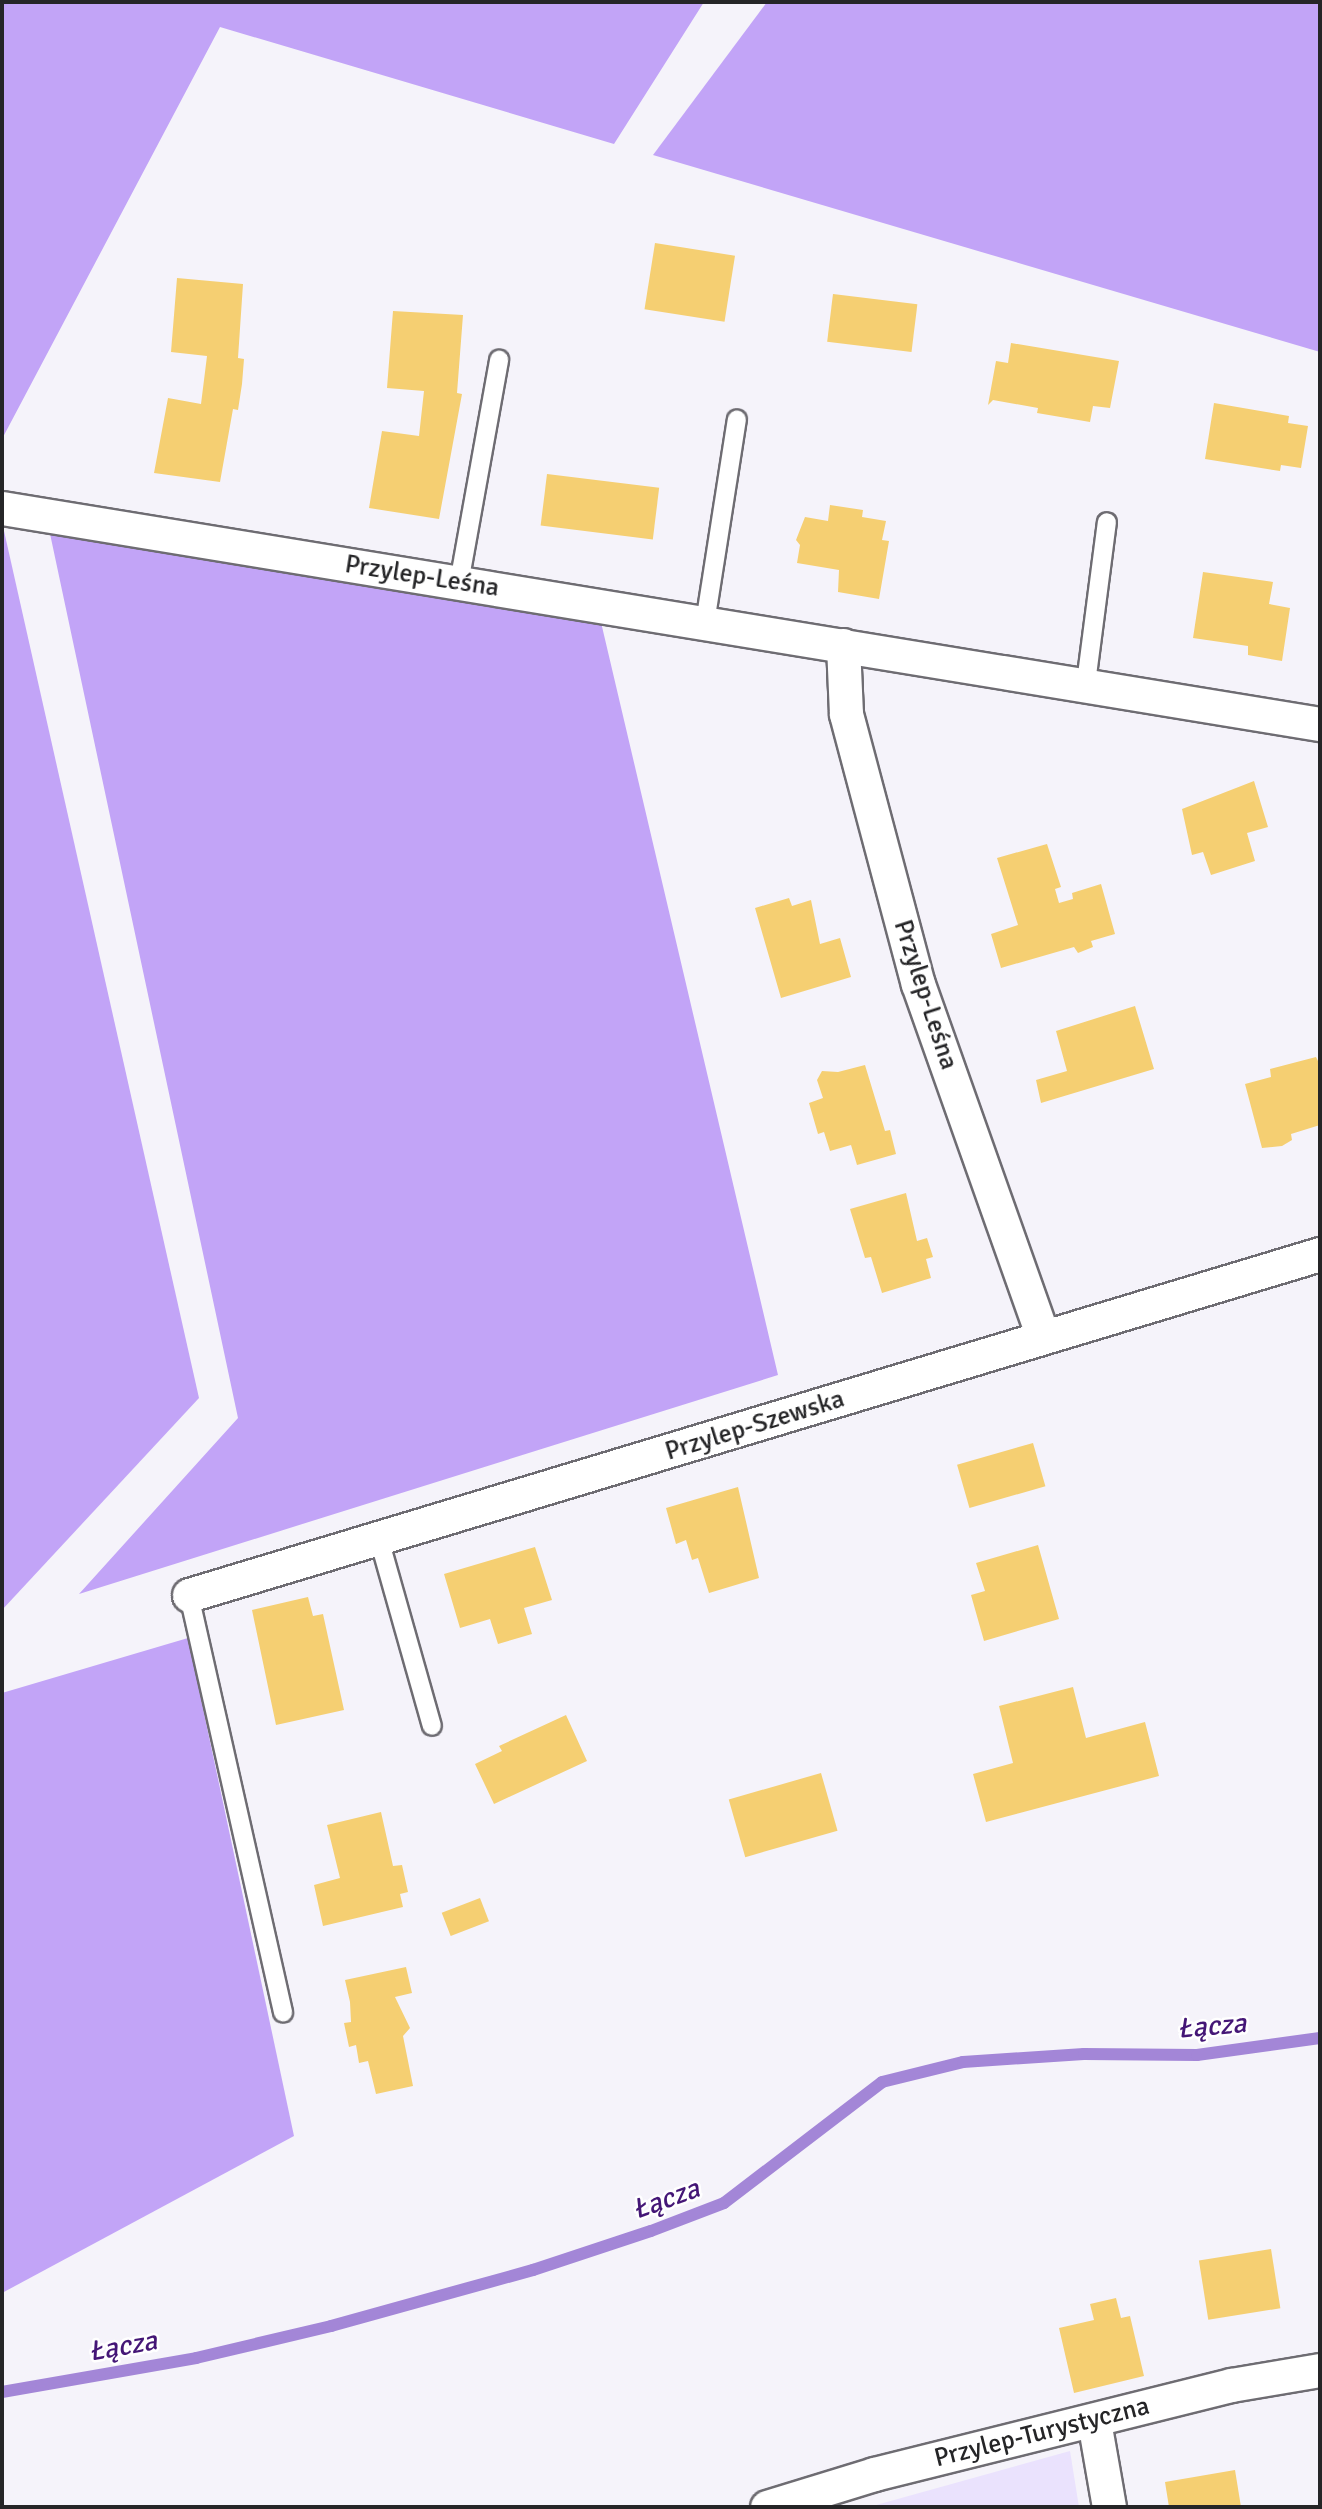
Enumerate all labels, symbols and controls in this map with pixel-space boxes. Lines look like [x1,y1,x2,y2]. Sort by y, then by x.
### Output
street label: Przylep-Leśna [343,549,501,605]
street label: Przylep-Leśna [886,916,964,1074]
street label: Przylep-Szewska [662,1384,848,1468]
water label: Łącza [1176,2006,1248,2046]
water label: Łącza [628,2171,704,2227]
water label: Łącza [86,2323,160,2369]
street label: Przylep-Turystyczna [931,2391,1153,2475]

